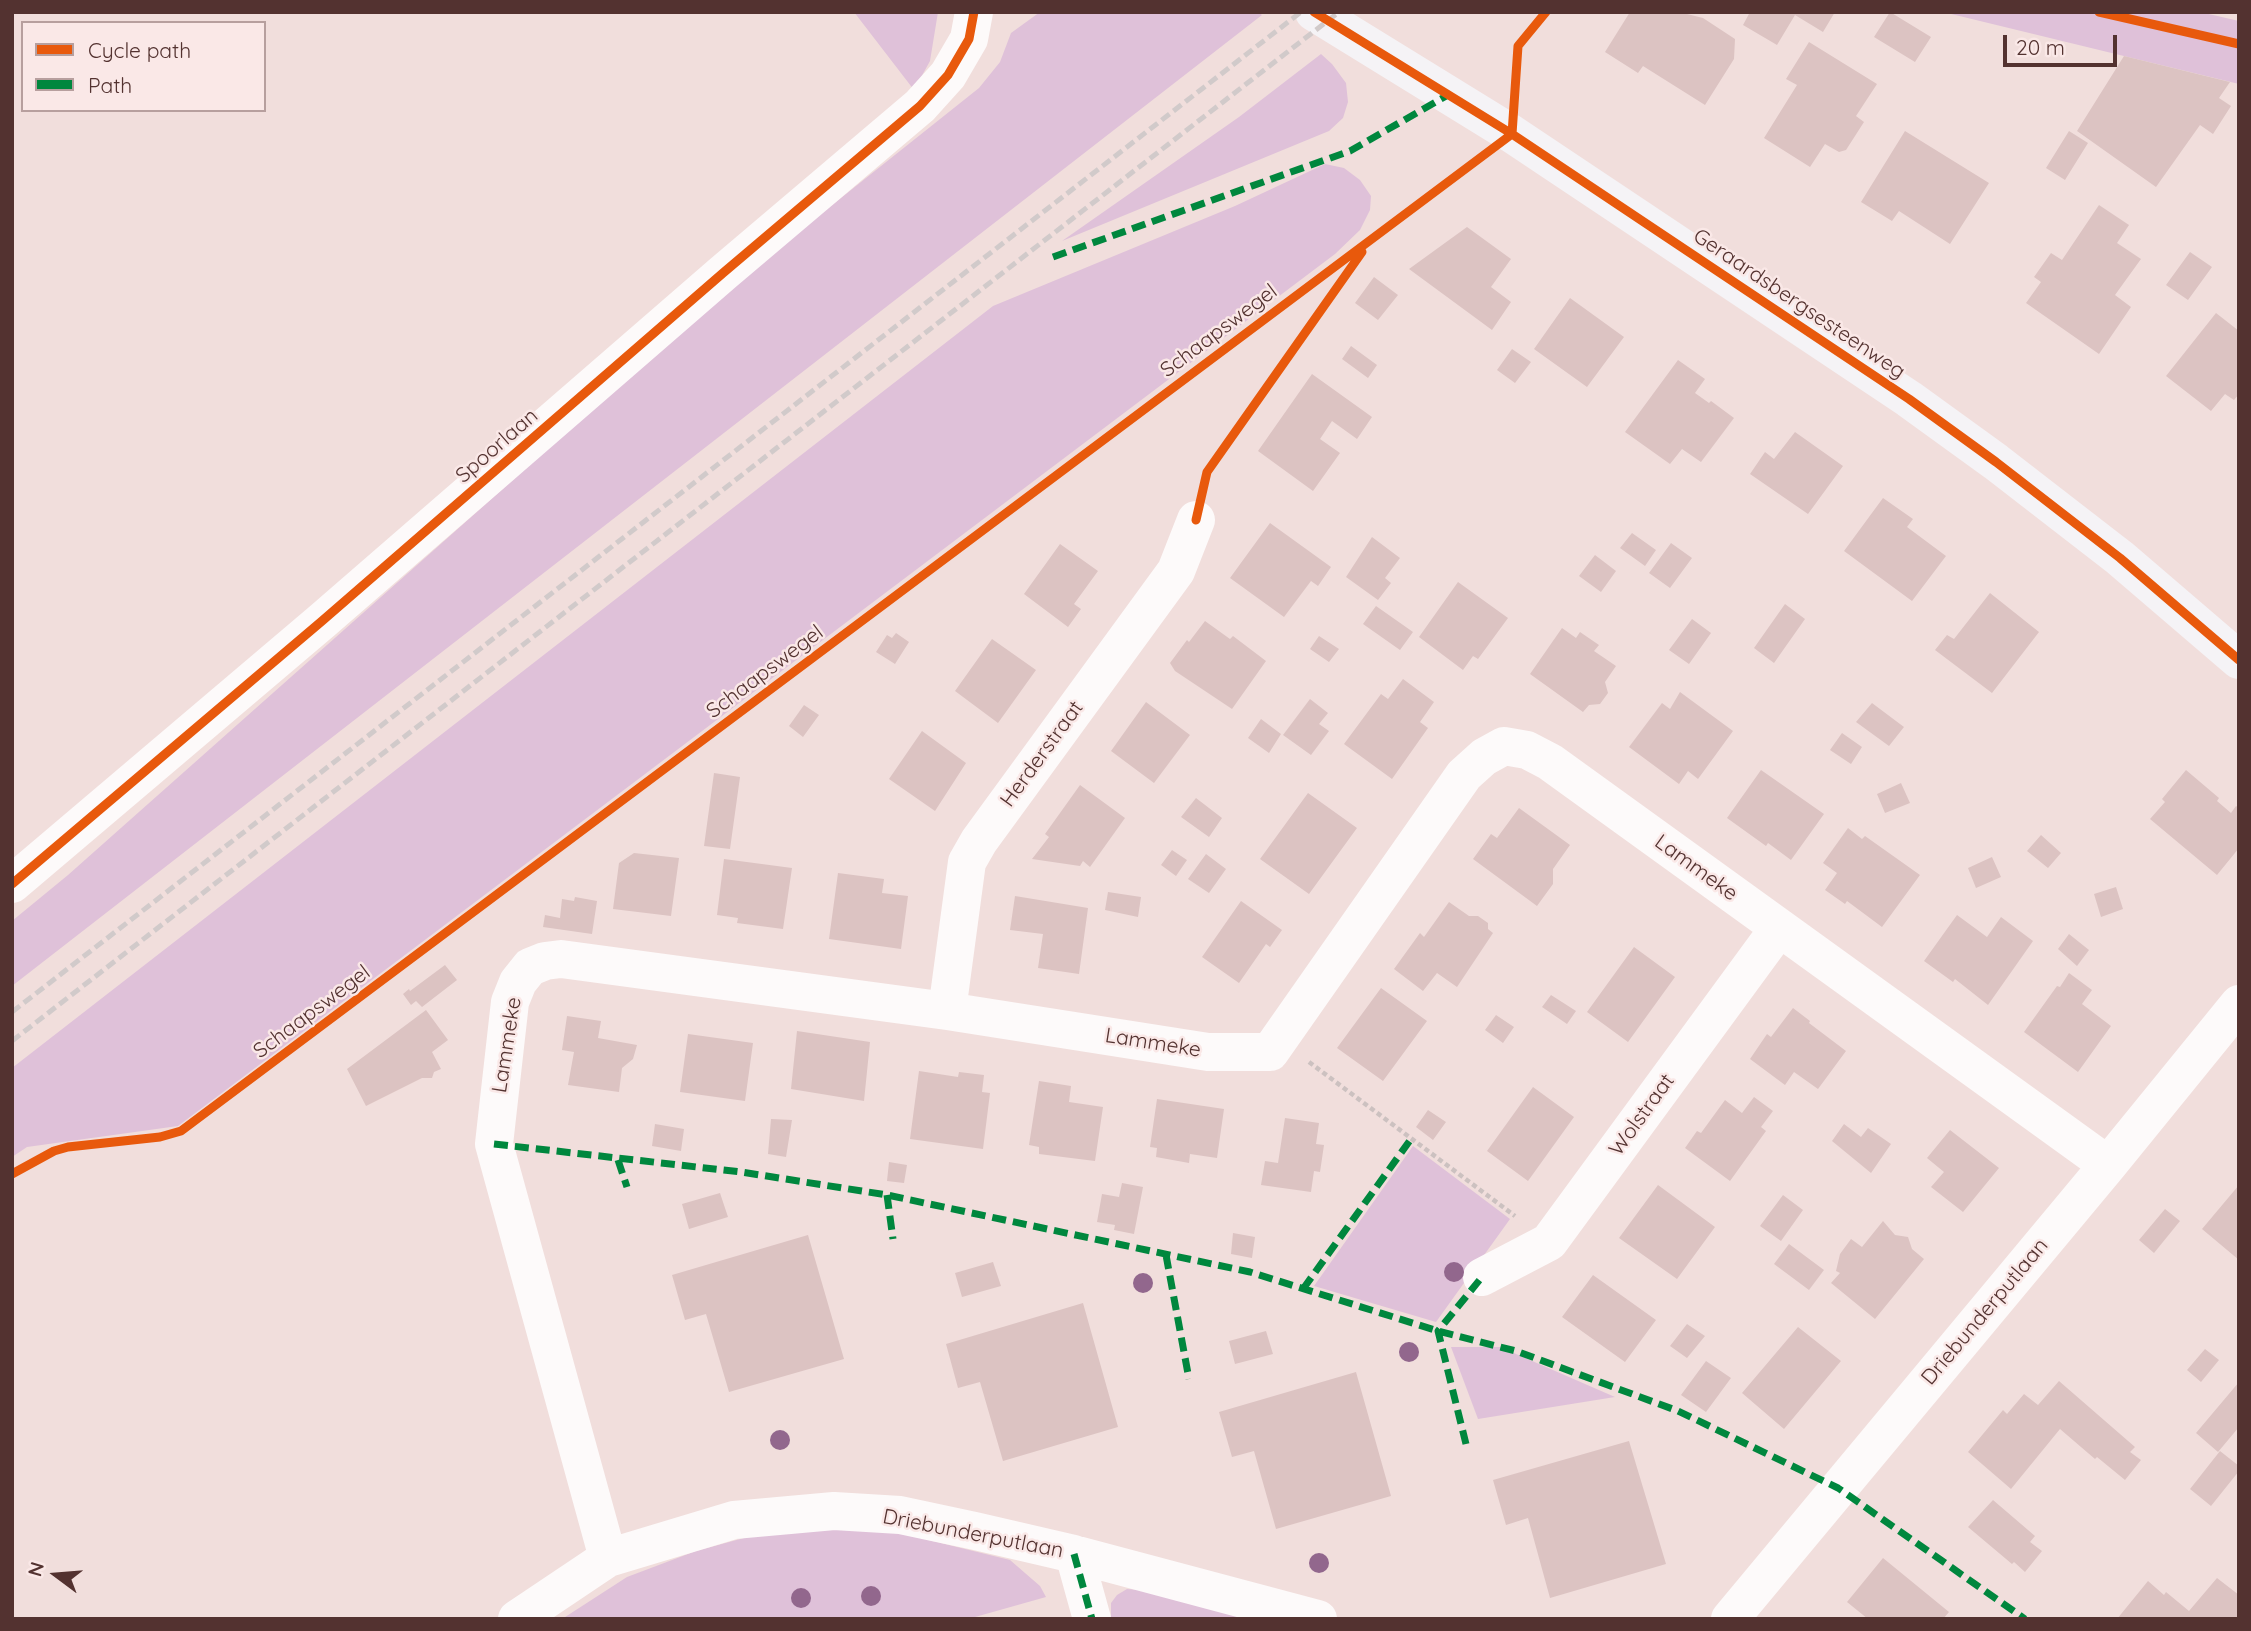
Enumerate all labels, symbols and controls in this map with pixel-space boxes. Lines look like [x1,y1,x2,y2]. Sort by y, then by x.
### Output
legend [21,21,266,112]
scale bar [2006,21,2120,65]
text: 20 m [2016,34,2065,60]
text: Cycle path [88,37,191,63]
text: Path [88,72,132,98]
street label: Geraardsbergsesteenweg [1688,224,1910,384]
street label: Schaapswegel [1156,279,1282,383]
street label: Spoorlaan [451,403,543,489]
street label: Schaapswegel [702,620,828,724]
street label: Herderstraat [995,696,1089,812]
street label: Lammeke [1649,829,1743,907]
street label: Schaapswegel [249,960,375,1064]
street label: Lammeke [487,995,527,1095]
street label: Lammeke [1103,1023,1203,1063]
street label: Wolstraat [1604,1069,1680,1161]
street label: Driebunderputlaan [1916,1234,2054,1390]
street label: Driebunderputlaan [881,1504,1065,1564]
north arrow [21,1540,91,1610]
text: N [22,1559,49,1579]

